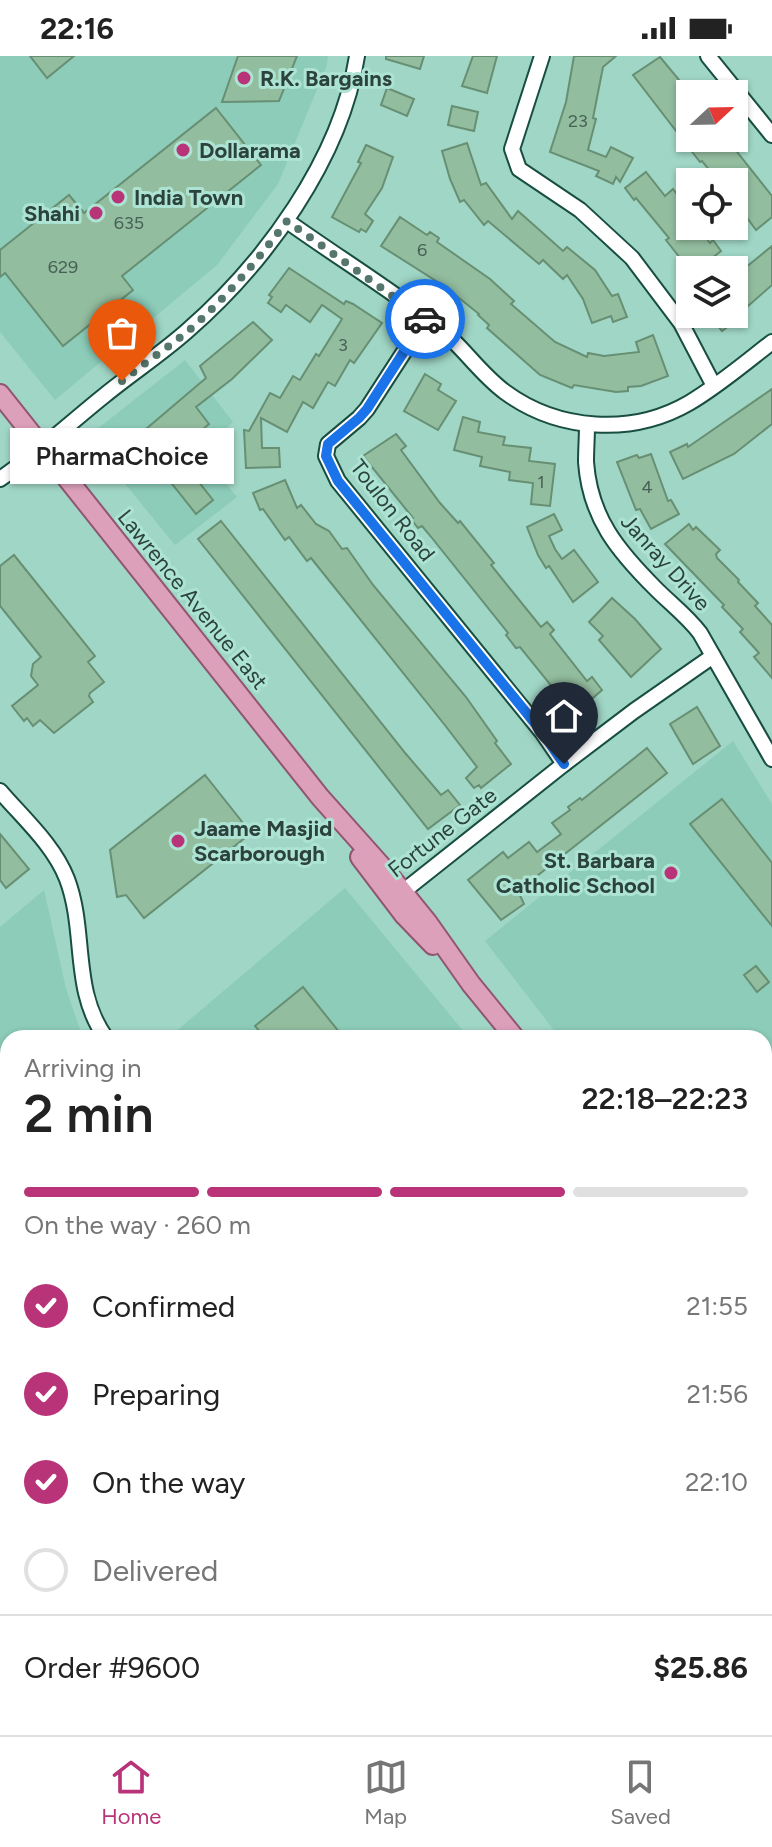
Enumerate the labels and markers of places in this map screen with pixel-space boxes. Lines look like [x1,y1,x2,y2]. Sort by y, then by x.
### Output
place label: R.K. Bargains [260,65,392,92]
marker: R.K. Bargains [235,69,253,87]
place label: Dollarama [199,137,301,164]
marker: Dollarama [174,141,192,159]
place label: India Town [134,184,243,211]
marker: India Town [109,188,127,206]
place label: Shahi [24,200,80,227]
marker: Shahi [87,204,105,222]
pin [88,299,156,381]
callout: PharmaChoice [10,429,234,485]
pin [530,682,598,764]
place label: Jaame Masjid Scarborough [194,815,332,867]
marker: Jaame Masjid Scarborough [169,832,187,850]
place label: St. Barbara Catholic School [496,847,655,899]
marker: St. Barbara Catholic School [662,864,680,882]

